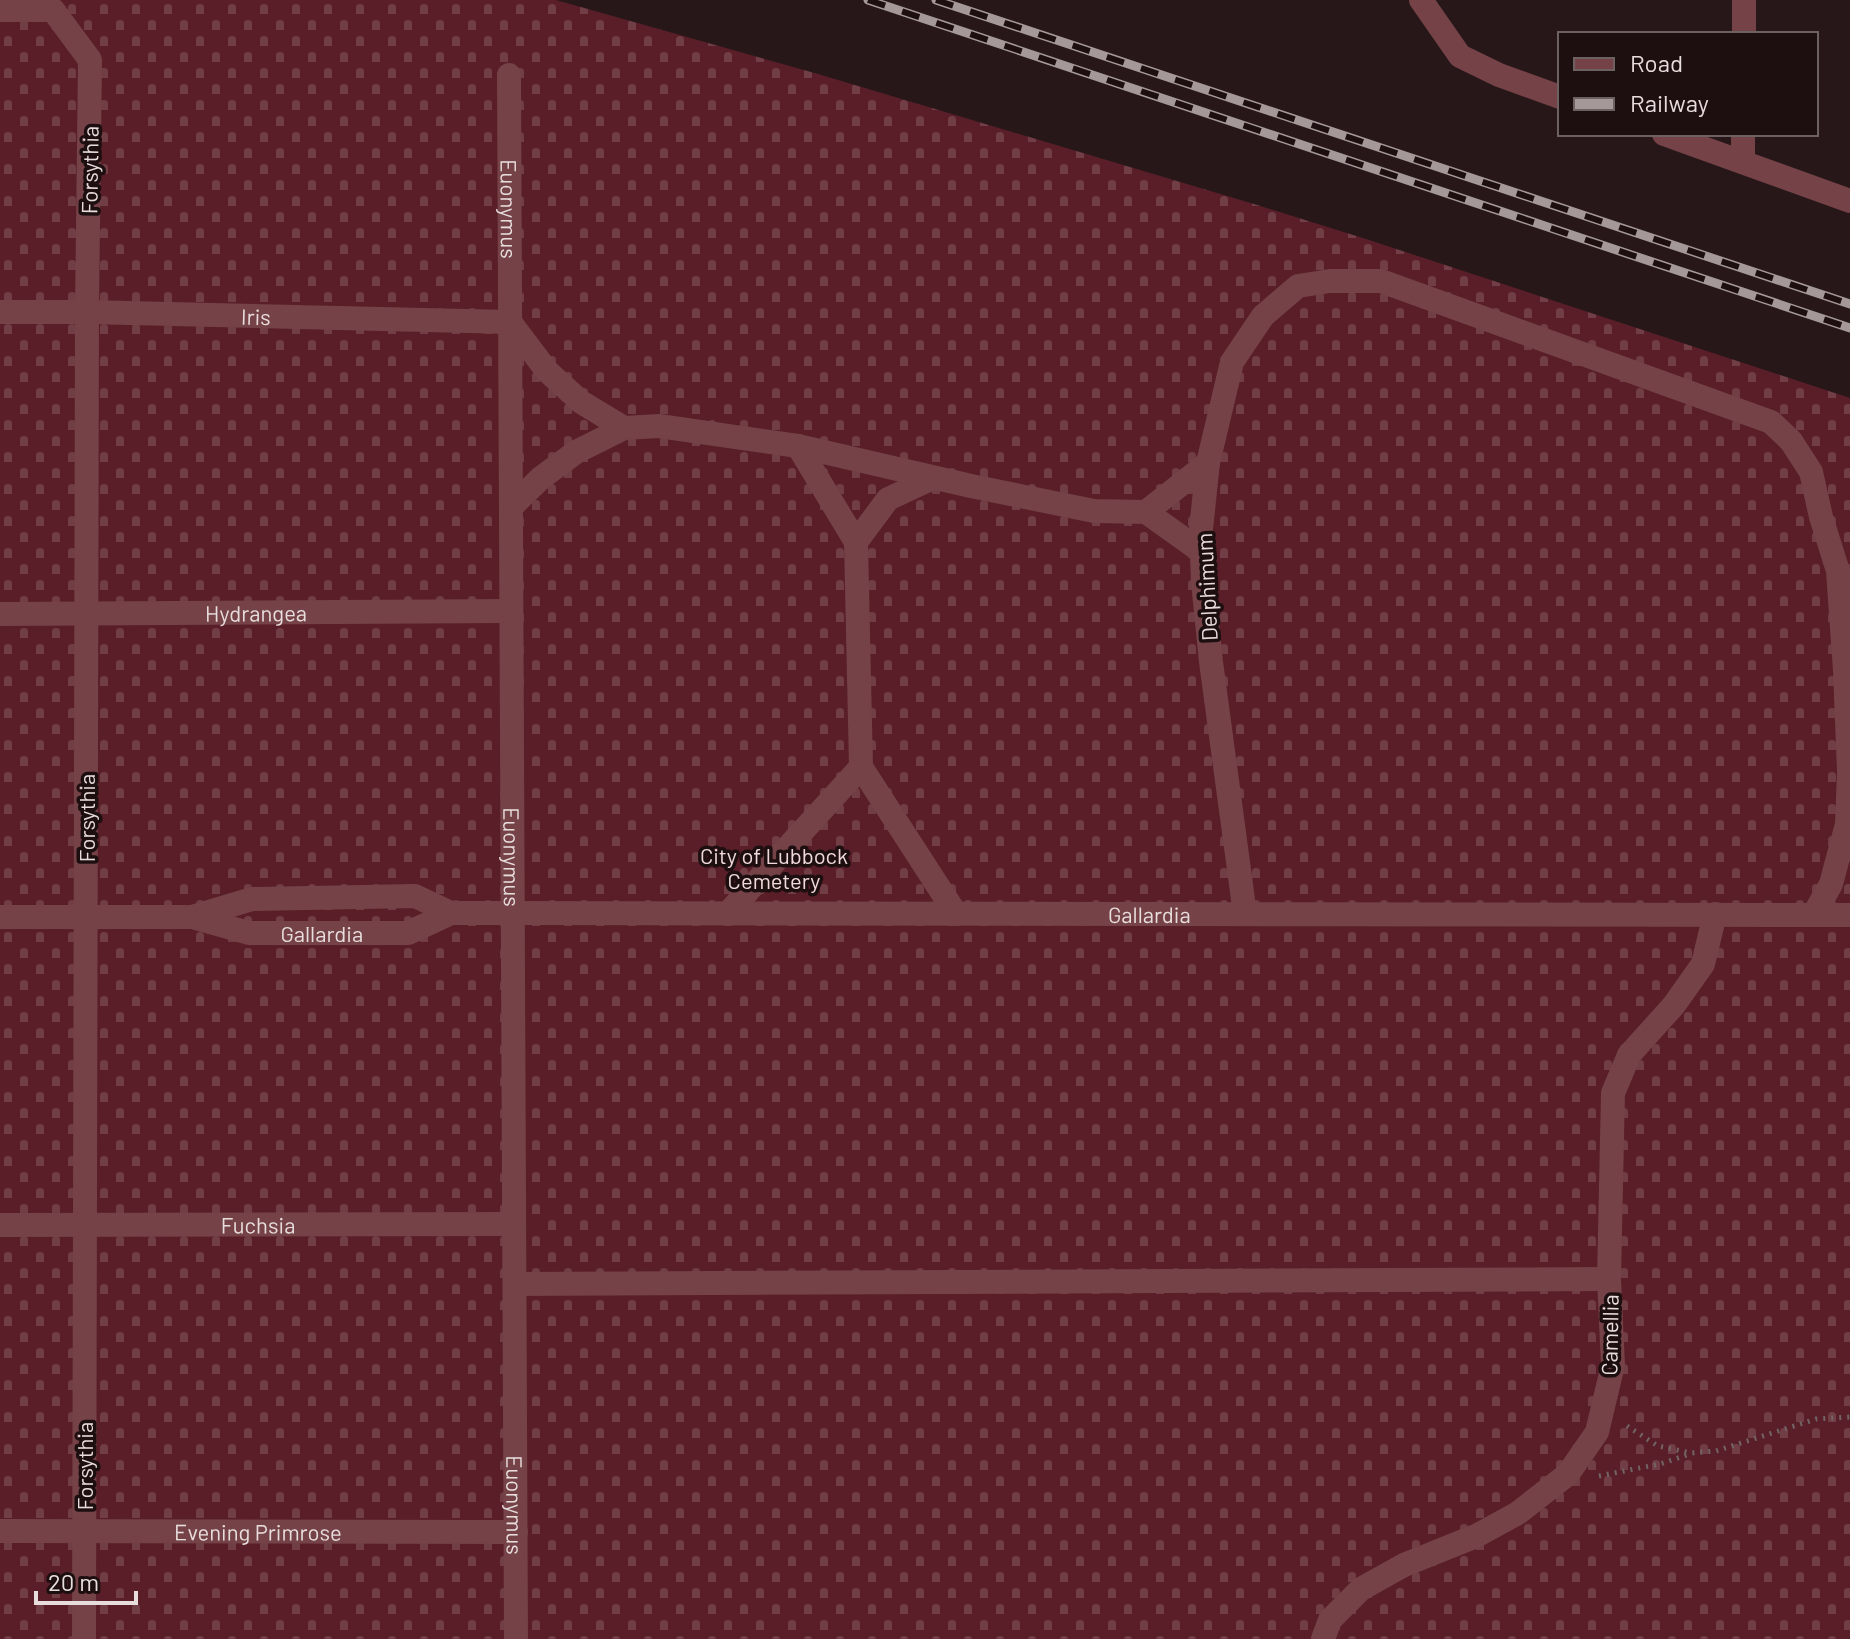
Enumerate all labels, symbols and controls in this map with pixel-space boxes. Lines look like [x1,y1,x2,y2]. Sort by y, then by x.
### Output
legend [1558,32,1818,136]
text: Road [1630,48,1683,77]
text: Railway [1630,88,1709,117]
street label: Forsythia [75,126,103,214]
street label: Euonymus [496,159,523,259]
street label: Iris [241,303,271,329]
street label: Delphimum [1190,532,1222,642]
street label: Hydrangea [205,599,307,626]
street label: Forsythia [73,774,99,862]
street label: Euonymus [499,807,526,907]
park label: City of Lubbock Cemetery [700,842,848,893]
street label: Gallardia [1108,901,1191,927]
street label: Gallardia [280,920,363,946]
street label: Fuchsia [221,1211,295,1238]
street label: Camellia [1595,1294,1623,1376]
street label: Forsythia [71,1422,97,1510]
street label: Euonymus [502,1455,529,1555]
street label: Evening Primrose [174,1518,342,1545]
scale bar [36,1555,136,1605]
text: 20 m [48,1567,99,1596]

